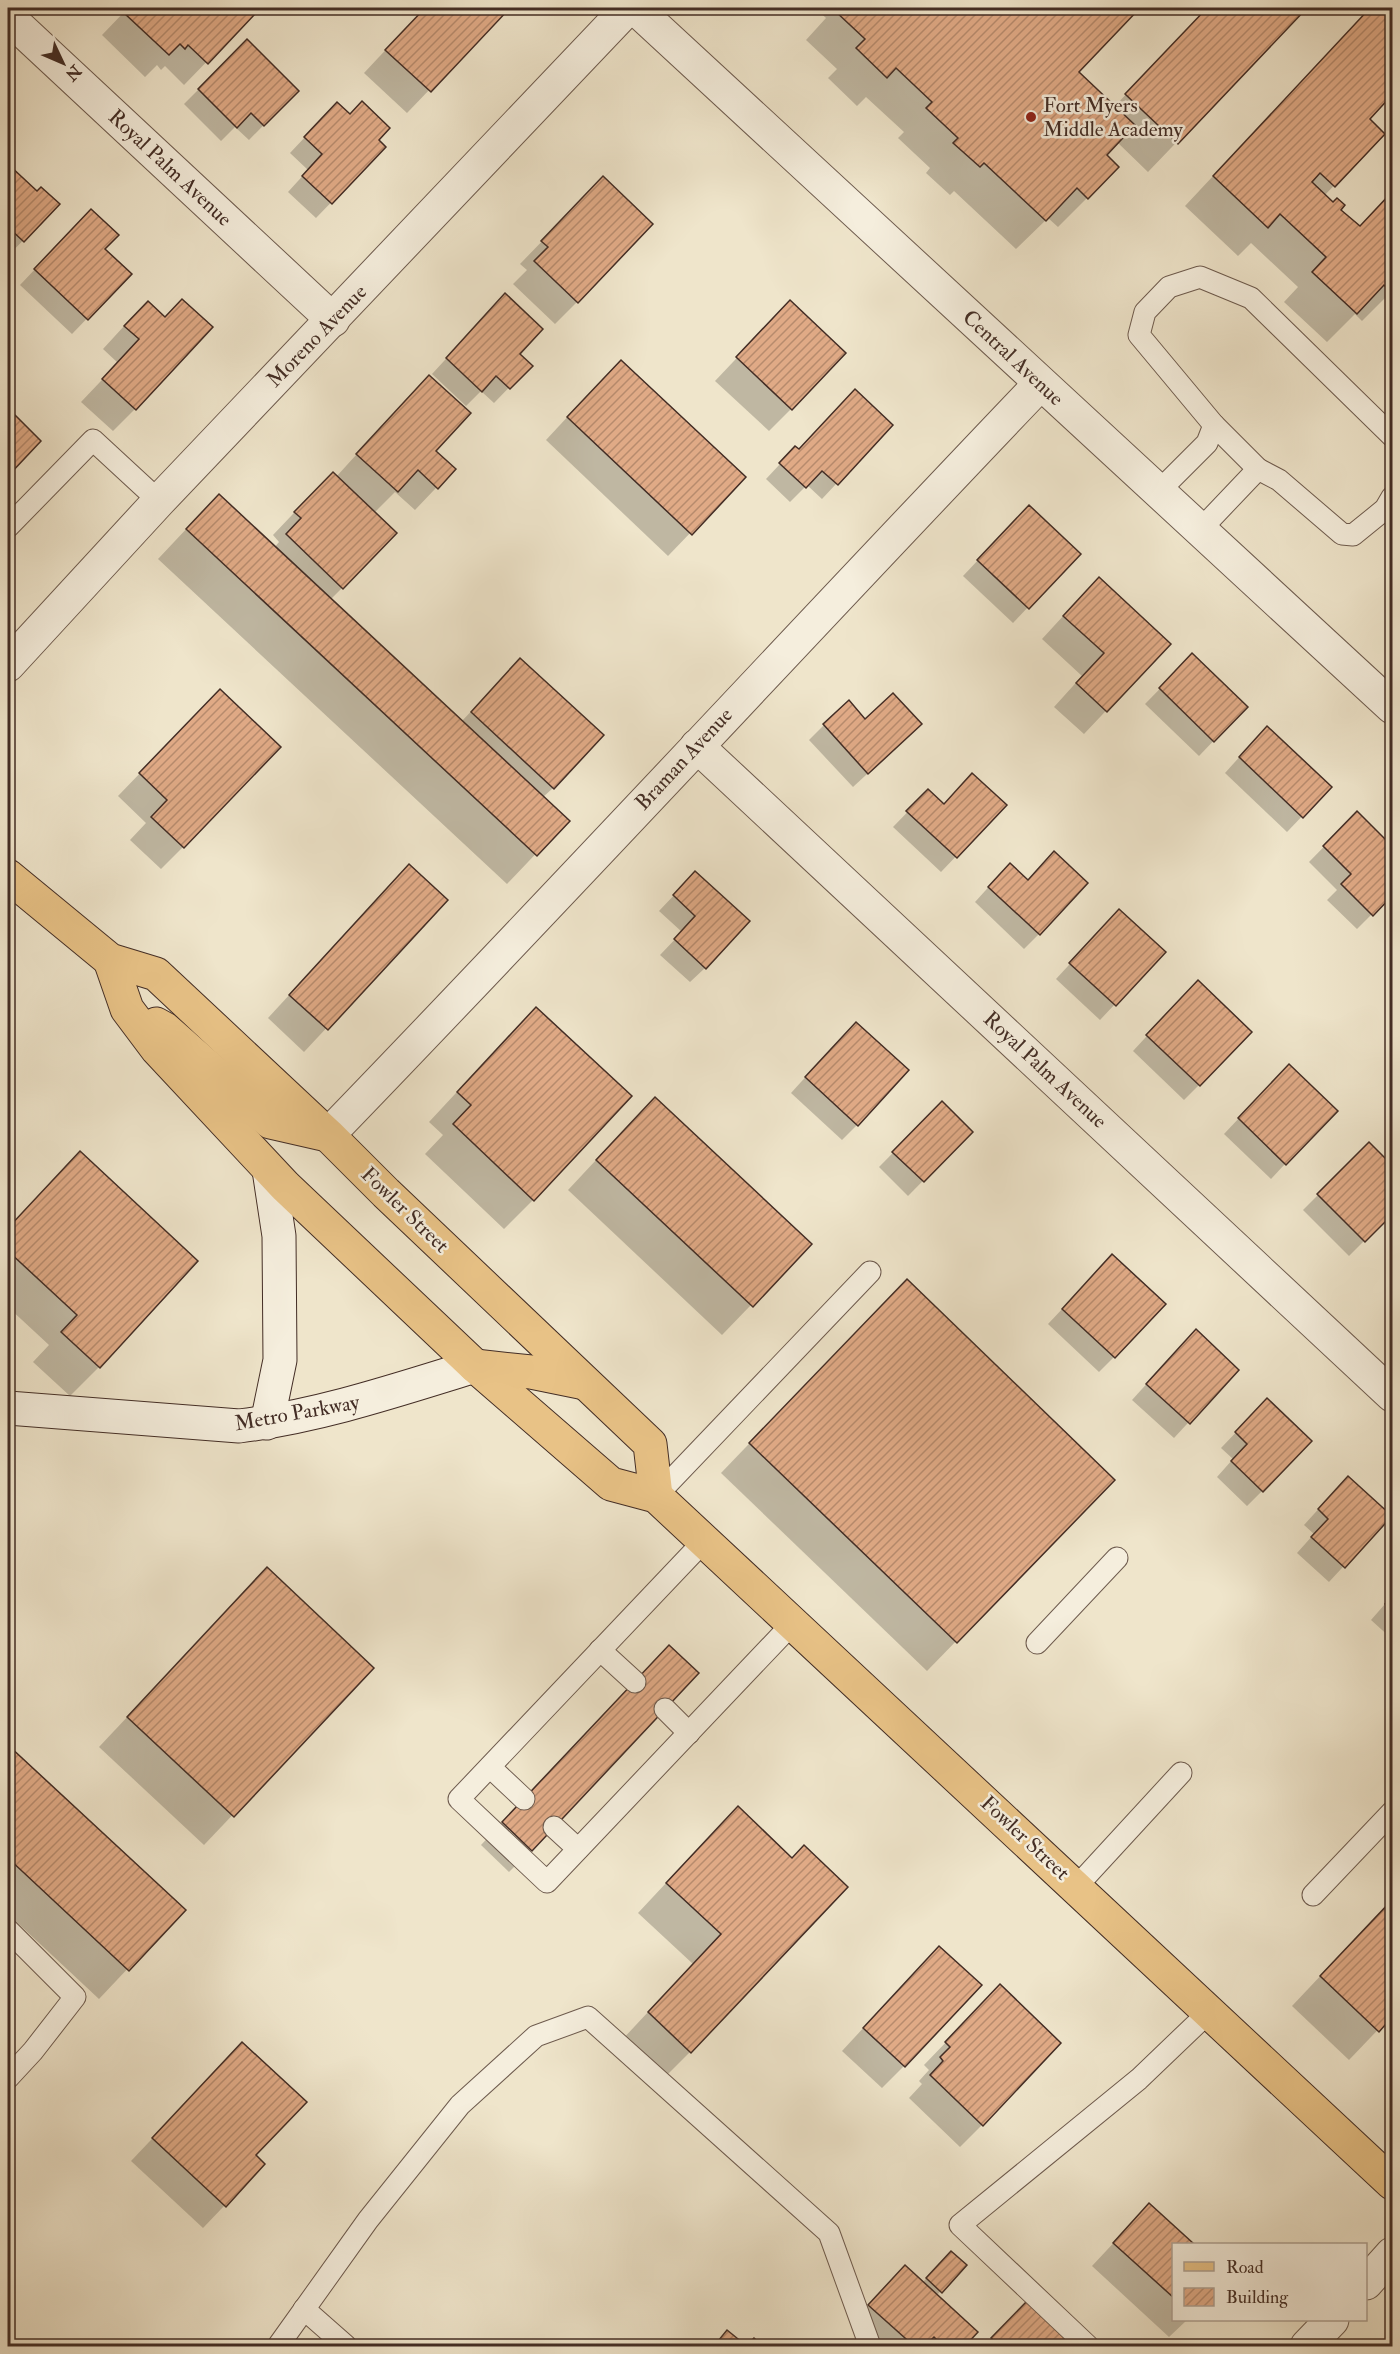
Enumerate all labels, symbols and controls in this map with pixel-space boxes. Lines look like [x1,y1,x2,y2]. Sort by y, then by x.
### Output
north arrow [33,33,93,93]
text: N [60,60,86,85]
place label: Fort Myers Middle Academy [1043,92,1183,143]
street label: Royal Palm Avenue [102,104,238,232]
marker: Fort Myers Middle Academy [1024,110,1038,124]
street label: Moreno Avenue [261,279,373,393]
street label: Central Avenue [957,304,1069,412]
street label: Braman Avenue [629,702,739,816]
street label: Royal Palm Avenue [977,1006,1113,1134]
street label: Fowler Street [355,1161,455,1259]
street label: Metro Parkway [232,1389,362,1437]
street label: Fowler Street [975,1790,1075,1886]
legend [1172,2243,1367,2321]
text: Road [1226,2256,1264,2279]
text: Building [1226,2286,1289,2309]

